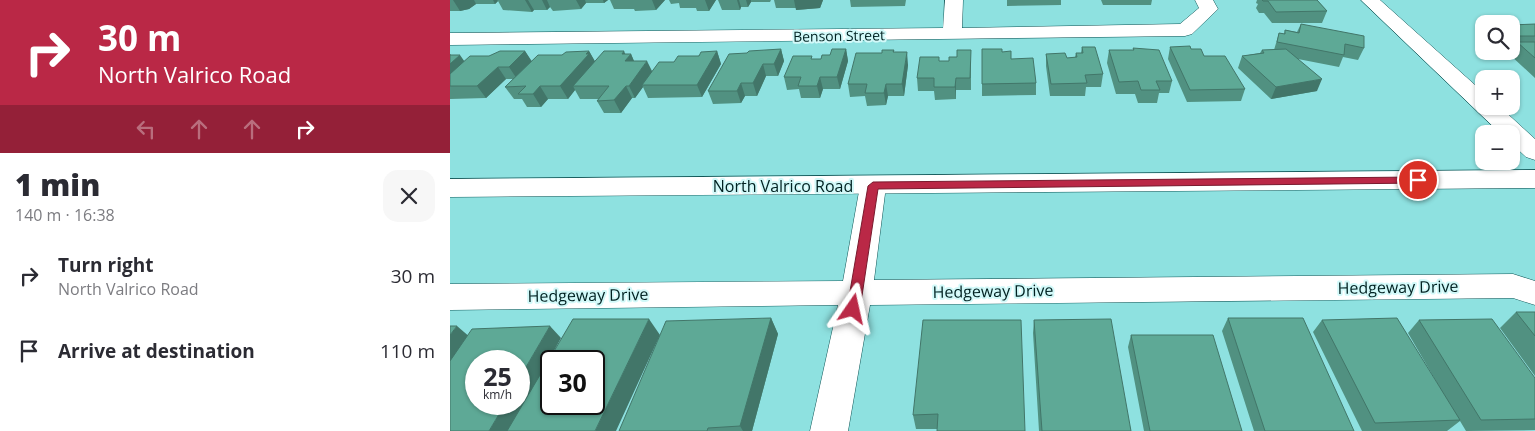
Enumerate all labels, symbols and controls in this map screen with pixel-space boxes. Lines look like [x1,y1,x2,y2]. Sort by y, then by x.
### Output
text: 30 m [98,14,181,61]
map controls [1475,15,1520,170]
button: search [1475,15,1520,60]
icon: right [15,20,80,85]
street label: Benson Street [793,25,885,46]
text: North Valrico Road [98,59,291,89]
button: + [1475,70,1520,115]
icon: left [132,115,160,143]
icon: ahead [185,115,213,143]
icon: ahead [238,115,266,143]
icon: right [291,115,319,143]
button: − [1475,125,1520,170]
pin [1397,159,1439,201]
text: 1 min [15,164,100,205]
icon: arrive [1404,166,1432,194]
button: close [383,170,435,222]
street label: North Valrico Road [713,175,853,197]
text: 140 m · 16:38 [15,204,115,226]
text: Turn right [58,252,153,278]
icon: right [15,262,43,290]
text: 30 m [391,263,435,289]
street label: Hedgeway Drive [1337,275,1459,299]
text: North Valrico Road [58,278,199,300]
street label: Hedgeway Drive [932,279,1054,303]
position arrow [826,282,878,334]
street label: Hedgeway Drive [527,283,649,307]
icon: arrive [15,337,43,365]
text: Arrive at destination [58,338,255,364]
text: 110 m [380,338,435,364]
speed limit sign: 30 [540,350,605,415]
text: 25 [483,359,512,393]
text: km/h [483,386,512,403]

